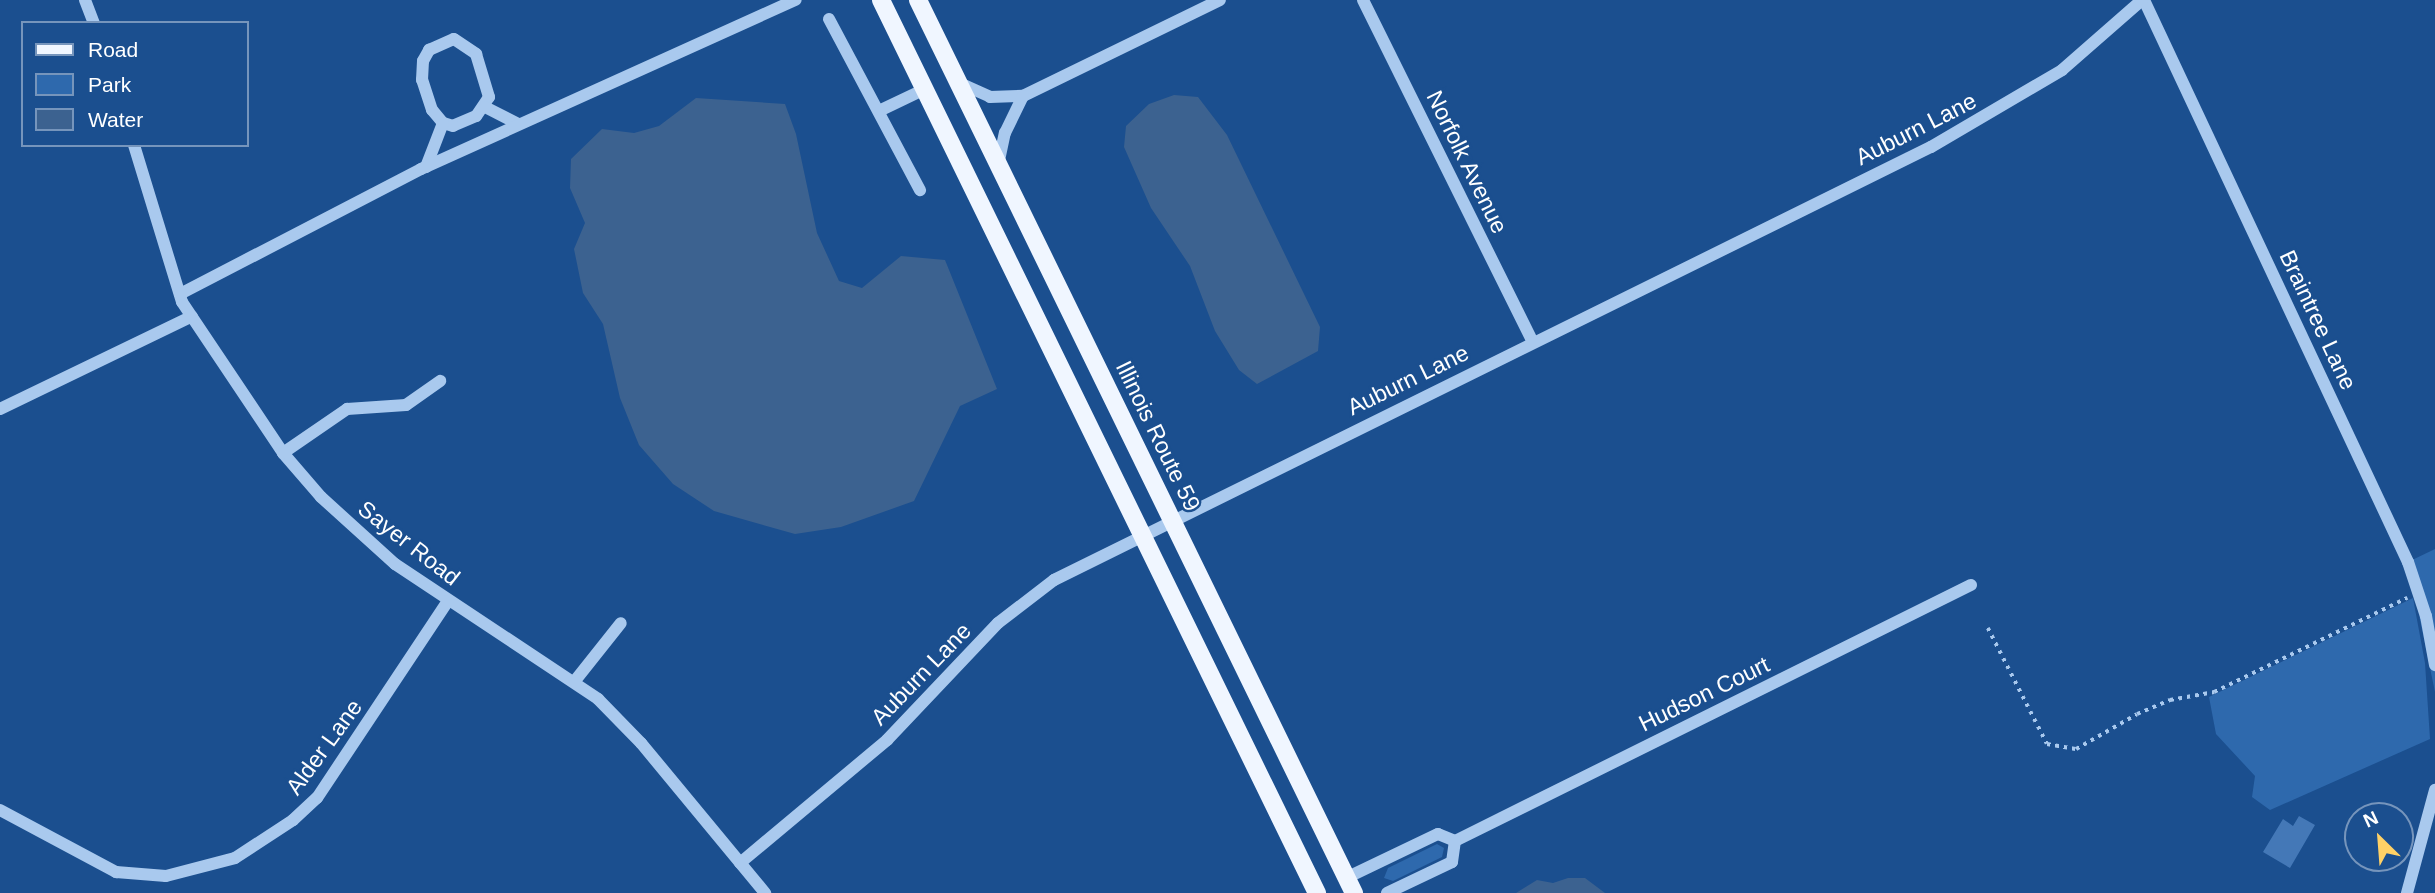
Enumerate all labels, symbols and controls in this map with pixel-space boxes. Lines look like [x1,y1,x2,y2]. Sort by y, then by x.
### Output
legend [21,21,248,147]
text: Road [88,38,138,61]
text: Park [88,73,131,96]
street label: Norfolk Avenue [1420,85,1514,239]
street label: Auburn Lane [1851,87,1981,171]
text: Water [88,108,143,131]
street label: Braintree Lane [2274,246,2362,394]
street label: Auburn Lane [1343,339,1473,421]
street label: Illinois Route 59 [1110,356,1206,516]
street label: Sayer Road [353,495,465,591]
street label: Auburn Lane [865,617,977,731]
street label: Hudson Court [1634,650,1774,738]
street label: Alder Lane [280,694,368,800]
north arrow [2344,802,2414,872]
text: N [2360,807,2381,832]

